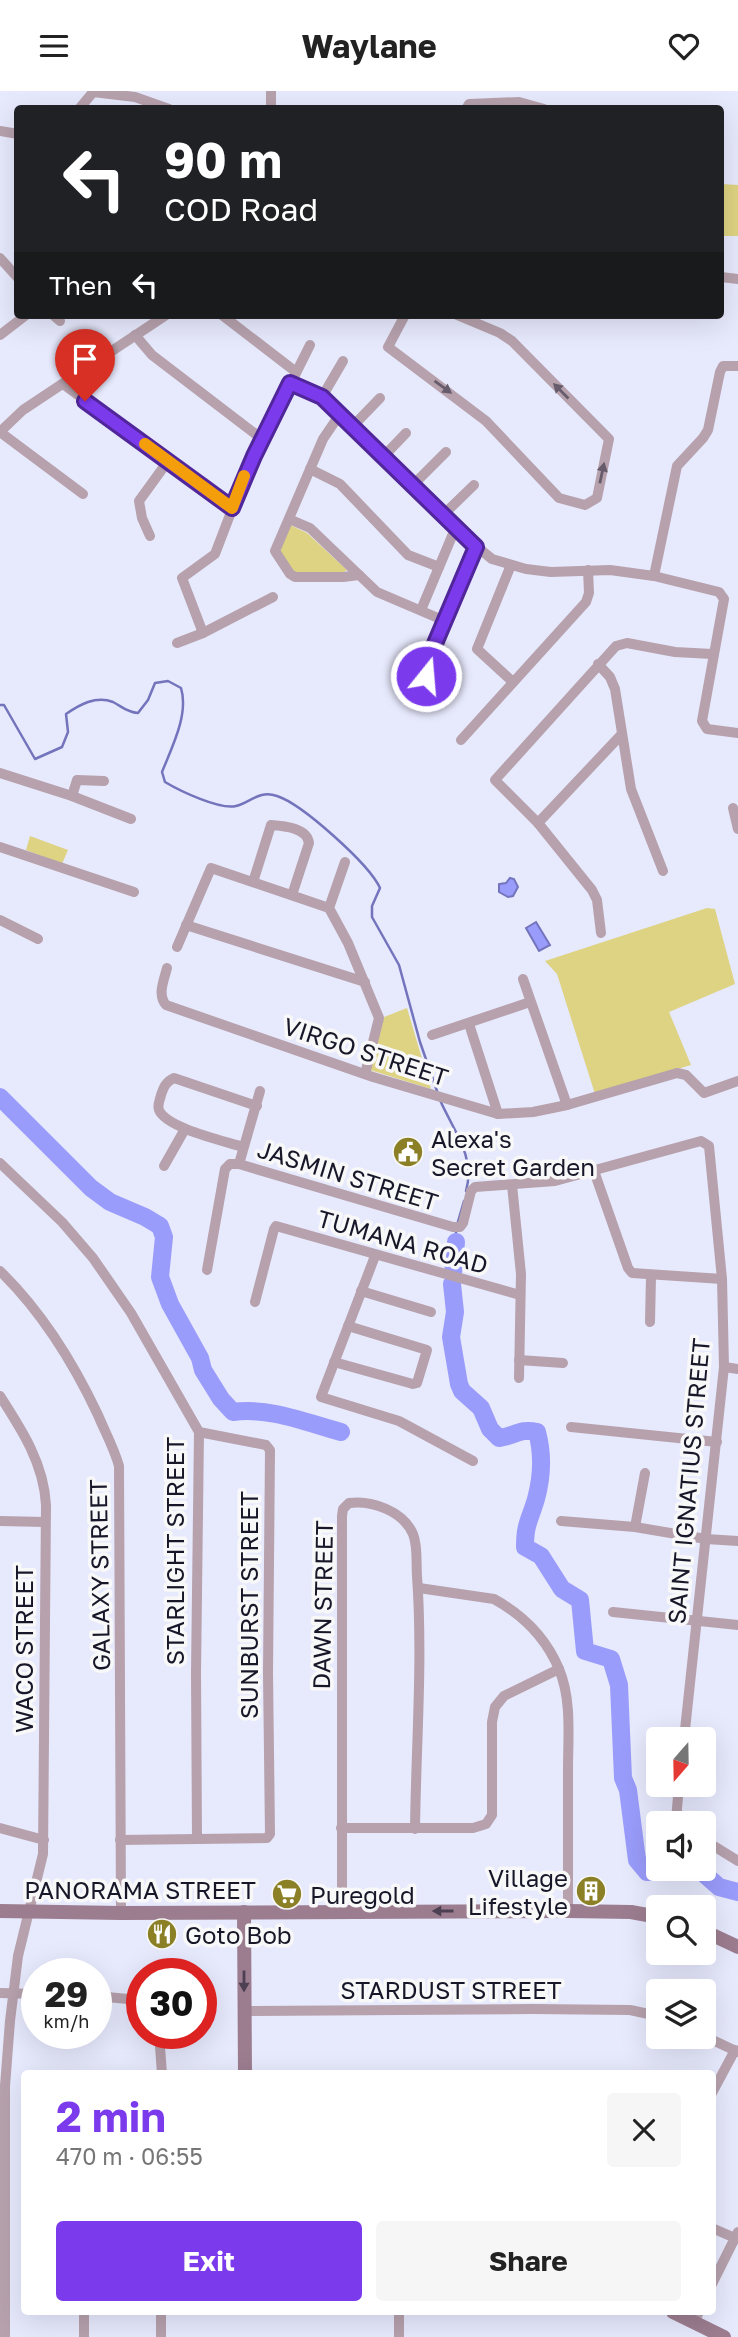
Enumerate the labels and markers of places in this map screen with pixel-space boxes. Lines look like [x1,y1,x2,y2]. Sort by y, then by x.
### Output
pin [55,329,115,401]
place label: Alexa's Secret Garden [431,1124,595,1181]
public building icon: Alexa's Secret Garden [391,1135,425,1169]
place label: Village Lifestyle [468,1863,568,1920]
building icon: Village Lifestyle [574,1874,608,1908]
supermarket icon: Puregold [270,1877,304,1911]
place label: Puregold [310,1880,415,1909]
restaurant icon: Goto Bob [145,1917,179,1951]
place label: Goto Bob [185,1920,292,1949]

